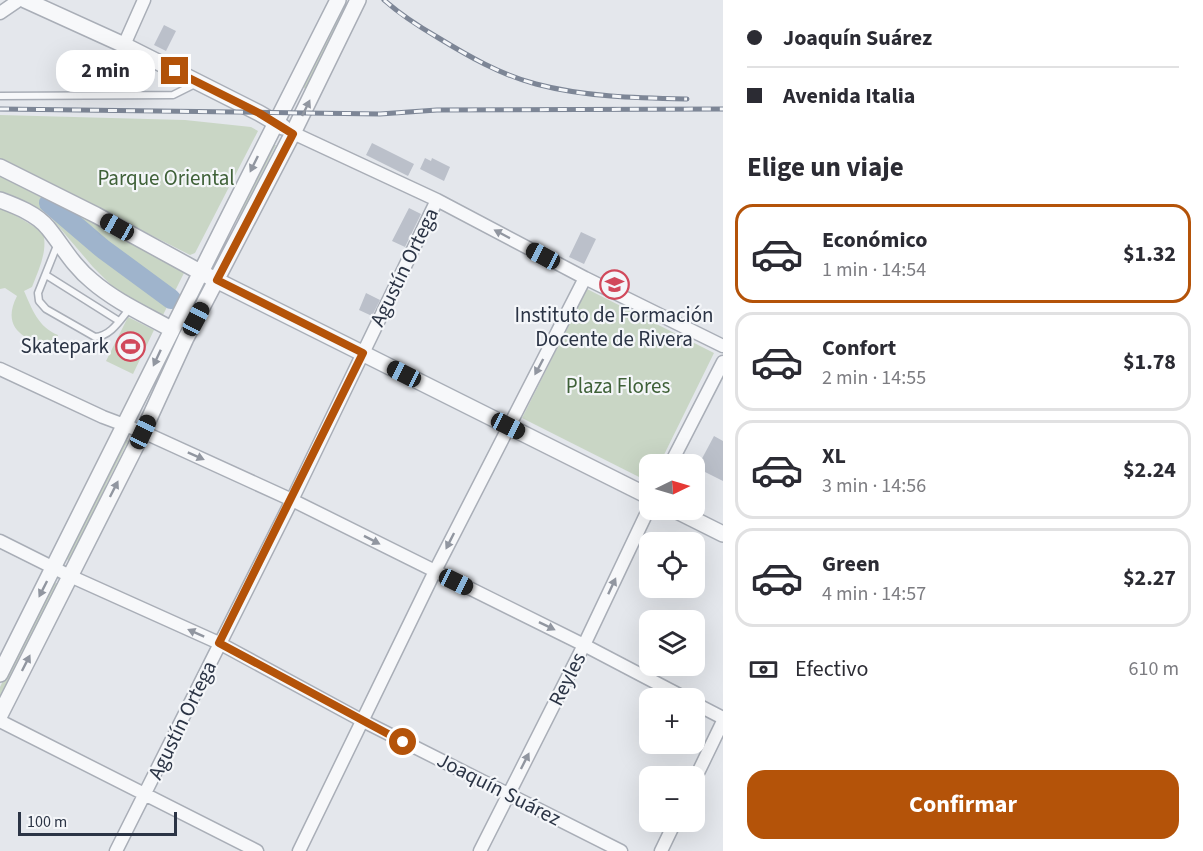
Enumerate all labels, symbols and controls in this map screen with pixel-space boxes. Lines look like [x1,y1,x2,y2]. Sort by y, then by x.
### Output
text: Joaquín Suárez [783,22,932,54]
callout: 2 min [55,50,154,92]
text: 2 min [81,57,130,85]
route end [161,57,188,84]
text: Avenida Italia [783,80,915,112]
one-way arrow [301,100,310,117]
text: Elige un viaje [747,148,904,187]
one-way arrow [249,156,258,173]
park label: Parque Oriental [97,163,235,193]
street label: Agustín Ortega [362,203,446,331]
car [97,210,137,244]
text: Económico [822,224,927,256]
icon: car [750,227,804,281]
one-way arrow [494,229,511,239]
text: $1.32 [1123,238,1176,270]
car [523,240,563,272]
text: 1 min · 14:54 [822,256,926,284]
school or university icon: Instituto de Formación Docente de Rivera [598,268,630,300]
car [180,299,212,339]
place label: Instituto de Formación Docente de Rivera [514,300,714,354]
sports icon: Skatepark [114,330,146,362]
place label: Skatepark [20,331,110,361]
text: Confort [822,332,896,364]
icon: car [750,335,804,389]
text: $1.78 [1123,346,1176,378]
one-way arrow [153,349,162,366]
car [384,358,424,390]
one-way arrow [534,359,544,376]
text: 2 min · 14:55 [822,364,926,392]
park label: Plaza Flores [566,371,670,401]
car [488,410,528,442]
car [127,412,159,452]
text: XL [822,440,846,472]
icon: car [750,443,804,497]
one-way arrow [187,452,204,461]
north arrow [639,454,705,520]
map controls [639,454,705,832]
text: $2.24 [1123,454,1176,486]
text: 3 min · 14:56 [822,472,926,500]
one-way arrow [109,480,119,497]
one-way arrow [445,532,455,549]
button: locate [639,532,705,598]
one-way arrow [364,535,381,545]
text: Green [822,548,880,580]
icon: car [750,551,804,605]
text: $2.27 [1123,562,1176,594]
car [436,566,476,598]
one-way arrow [607,578,616,595]
one-way arrow [38,580,48,597]
text: 4 min · 14:57 [822,580,926,608]
button: layers [639,610,705,676]
one-way arrow [538,622,555,631]
one-way arrow [187,628,204,637]
street label: Reyles [541,647,593,711]
icon: cash [747,653,780,686]
text: Efectivo [795,653,869,685]
one-way arrow [22,654,31,671]
text: 610 m [1129,655,1179,683]
street label: Agustín Ortega [140,656,224,784]
button: + [639,688,705,754]
route start [389,728,416,755]
street label: Joaquín Suárez [432,745,566,833]
one-way arrow [520,752,530,769]
button: − [639,766,705,832]
button: Confirmar [747,770,1179,839]
scale bar [18,809,177,836]
text: 100 m [27,811,67,833]

